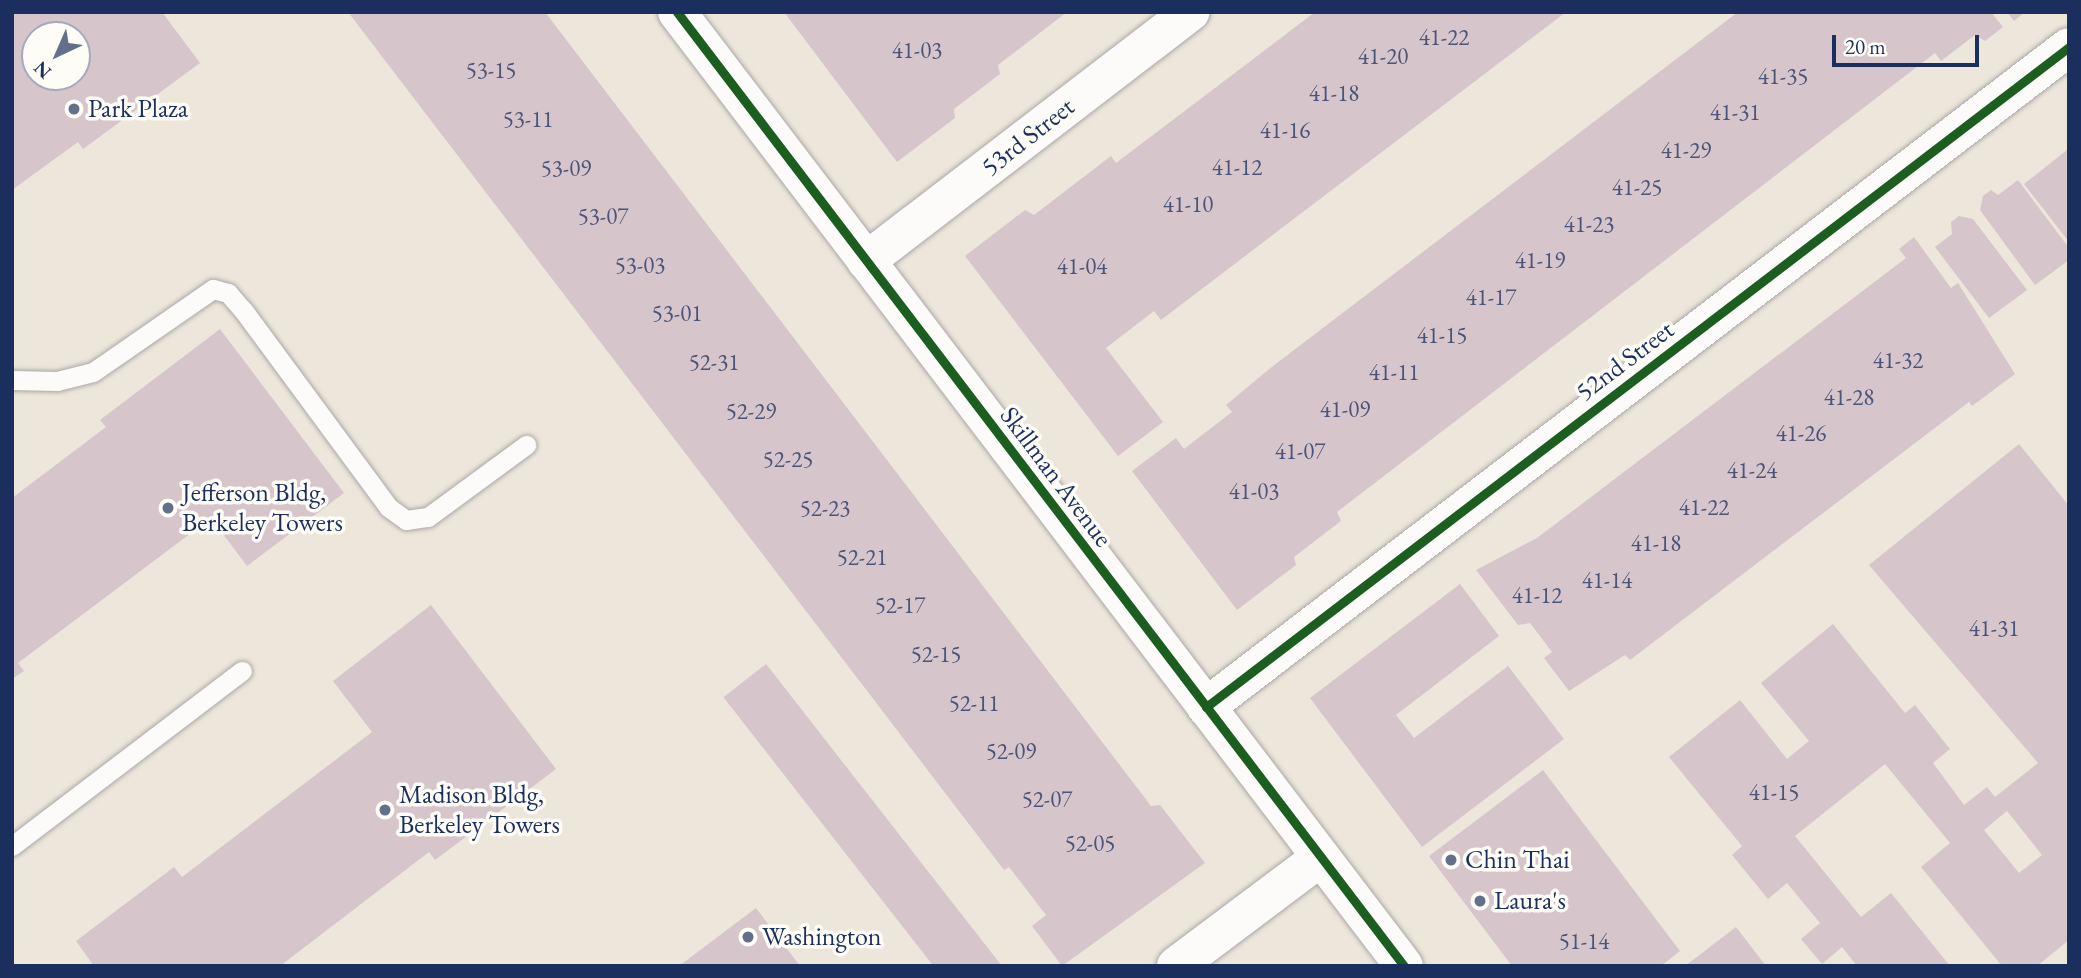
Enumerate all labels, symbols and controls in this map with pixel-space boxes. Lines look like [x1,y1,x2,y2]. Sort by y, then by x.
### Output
north arrow [21,21,91,91]
scale bar [1836,21,1983,65]
house number: 41-22 [1419,23,1469,51]
text: 20 m [1845,33,1886,60]
house number: 41-03 [892,36,942,64]
house number: 41-20 [1358,42,1408,70]
text: N [28,56,57,84]
house number: 53-15 [466,56,516,84]
house number: 41-35 [1758,62,1808,90]
house number: 41-18 [1309,79,1359,107]
street label: 53rd Street [975,91,1081,183]
place label: Park Plaza [88,93,188,125]
house number: 41-31 [1710,98,1760,126]
marker: Park Plaza [66,101,82,117]
house number: 53-11 [503,105,553,133]
house number: 41-16 [1260,116,1310,144]
house number: 41-29 [1661,136,1711,164]
house number: 41-12 [1212,153,1262,181]
house number: 53-09 [541,154,591,182]
house number: 41-25 [1612,173,1662,201]
house number: 41-10 [1163,190,1213,218]
house number: 53-07 [578,202,628,230]
house number: 41-23 [1564,210,1614,238]
house number: 41-19 [1515,246,1565,274]
house number: 53-03 [615,251,665,279]
house number: 41-04 [1057,252,1107,280]
house number: 41-17 [1466,283,1516,311]
house number: 53-01 [652,299,702,327]
street label: 52nd Street [1570,314,1680,408]
house number: 41-15 [1417,321,1467,349]
house number: 41-32 [1873,346,1923,374]
house number: 52-31 [689,348,739,376]
house number: 41-11 [1369,358,1419,386]
house number: 41-28 [1824,383,1874,411]
house number: 41-09 [1320,395,1370,423]
house number: 52-29 [726,397,776,425]
street label: Skillman Avenue [993,401,1119,553]
house number: 41-26 [1776,419,1826,447]
house number: 41-07 [1275,437,1325,465]
house number: 52-25 [763,445,813,473]
house number: 41-24 [1727,456,1777,484]
place label: Jefferson Bldg, Berkeley Towers [182,477,343,538]
house number: 41-03 [1229,477,1279,505]
house number: 41-22 [1679,493,1729,521]
house number: 52-23 [800,494,850,522]
marker: Jefferson Bldg, Berkeley Towers [160,500,176,516]
house number: 41-18 [1631,529,1681,557]
house number: 52-21 [837,543,887,571]
house number: 41-14 [1582,566,1632,594]
house number: 41-12 [1512,581,1562,609]
house number: 52-17 [875,591,925,619]
house number: 41-31 [1969,614,2019,642]
house number: 52-15 [911,640,961,668]
house number: 52-11 [949,689,999,717]
house number: 52-09 [986,737,1036,765]
house number: 41-15 [1749,778,1799,806]
place label: Madison Bldg, Berkeley Towers [399,779,560,840]
house number: 52-07 [1022,785,1072,813]
marker: Madison Bldg, Berkeley Towers [377,802,393,818]
house number: 52-05 [1065,829,1115,857]
place label: Chin Thai [1465,844,1570,876]
marker: Chin Thai [1443,852,1459,868]
place label: Laura's [1494,885,1566,917]
marker: Laura's [1472,893,1488,909]
place label: Washington [762,921,882,953]
house number: 51-14 [1559,927,1609,955]
marker: Washington [740,929,756,945]

